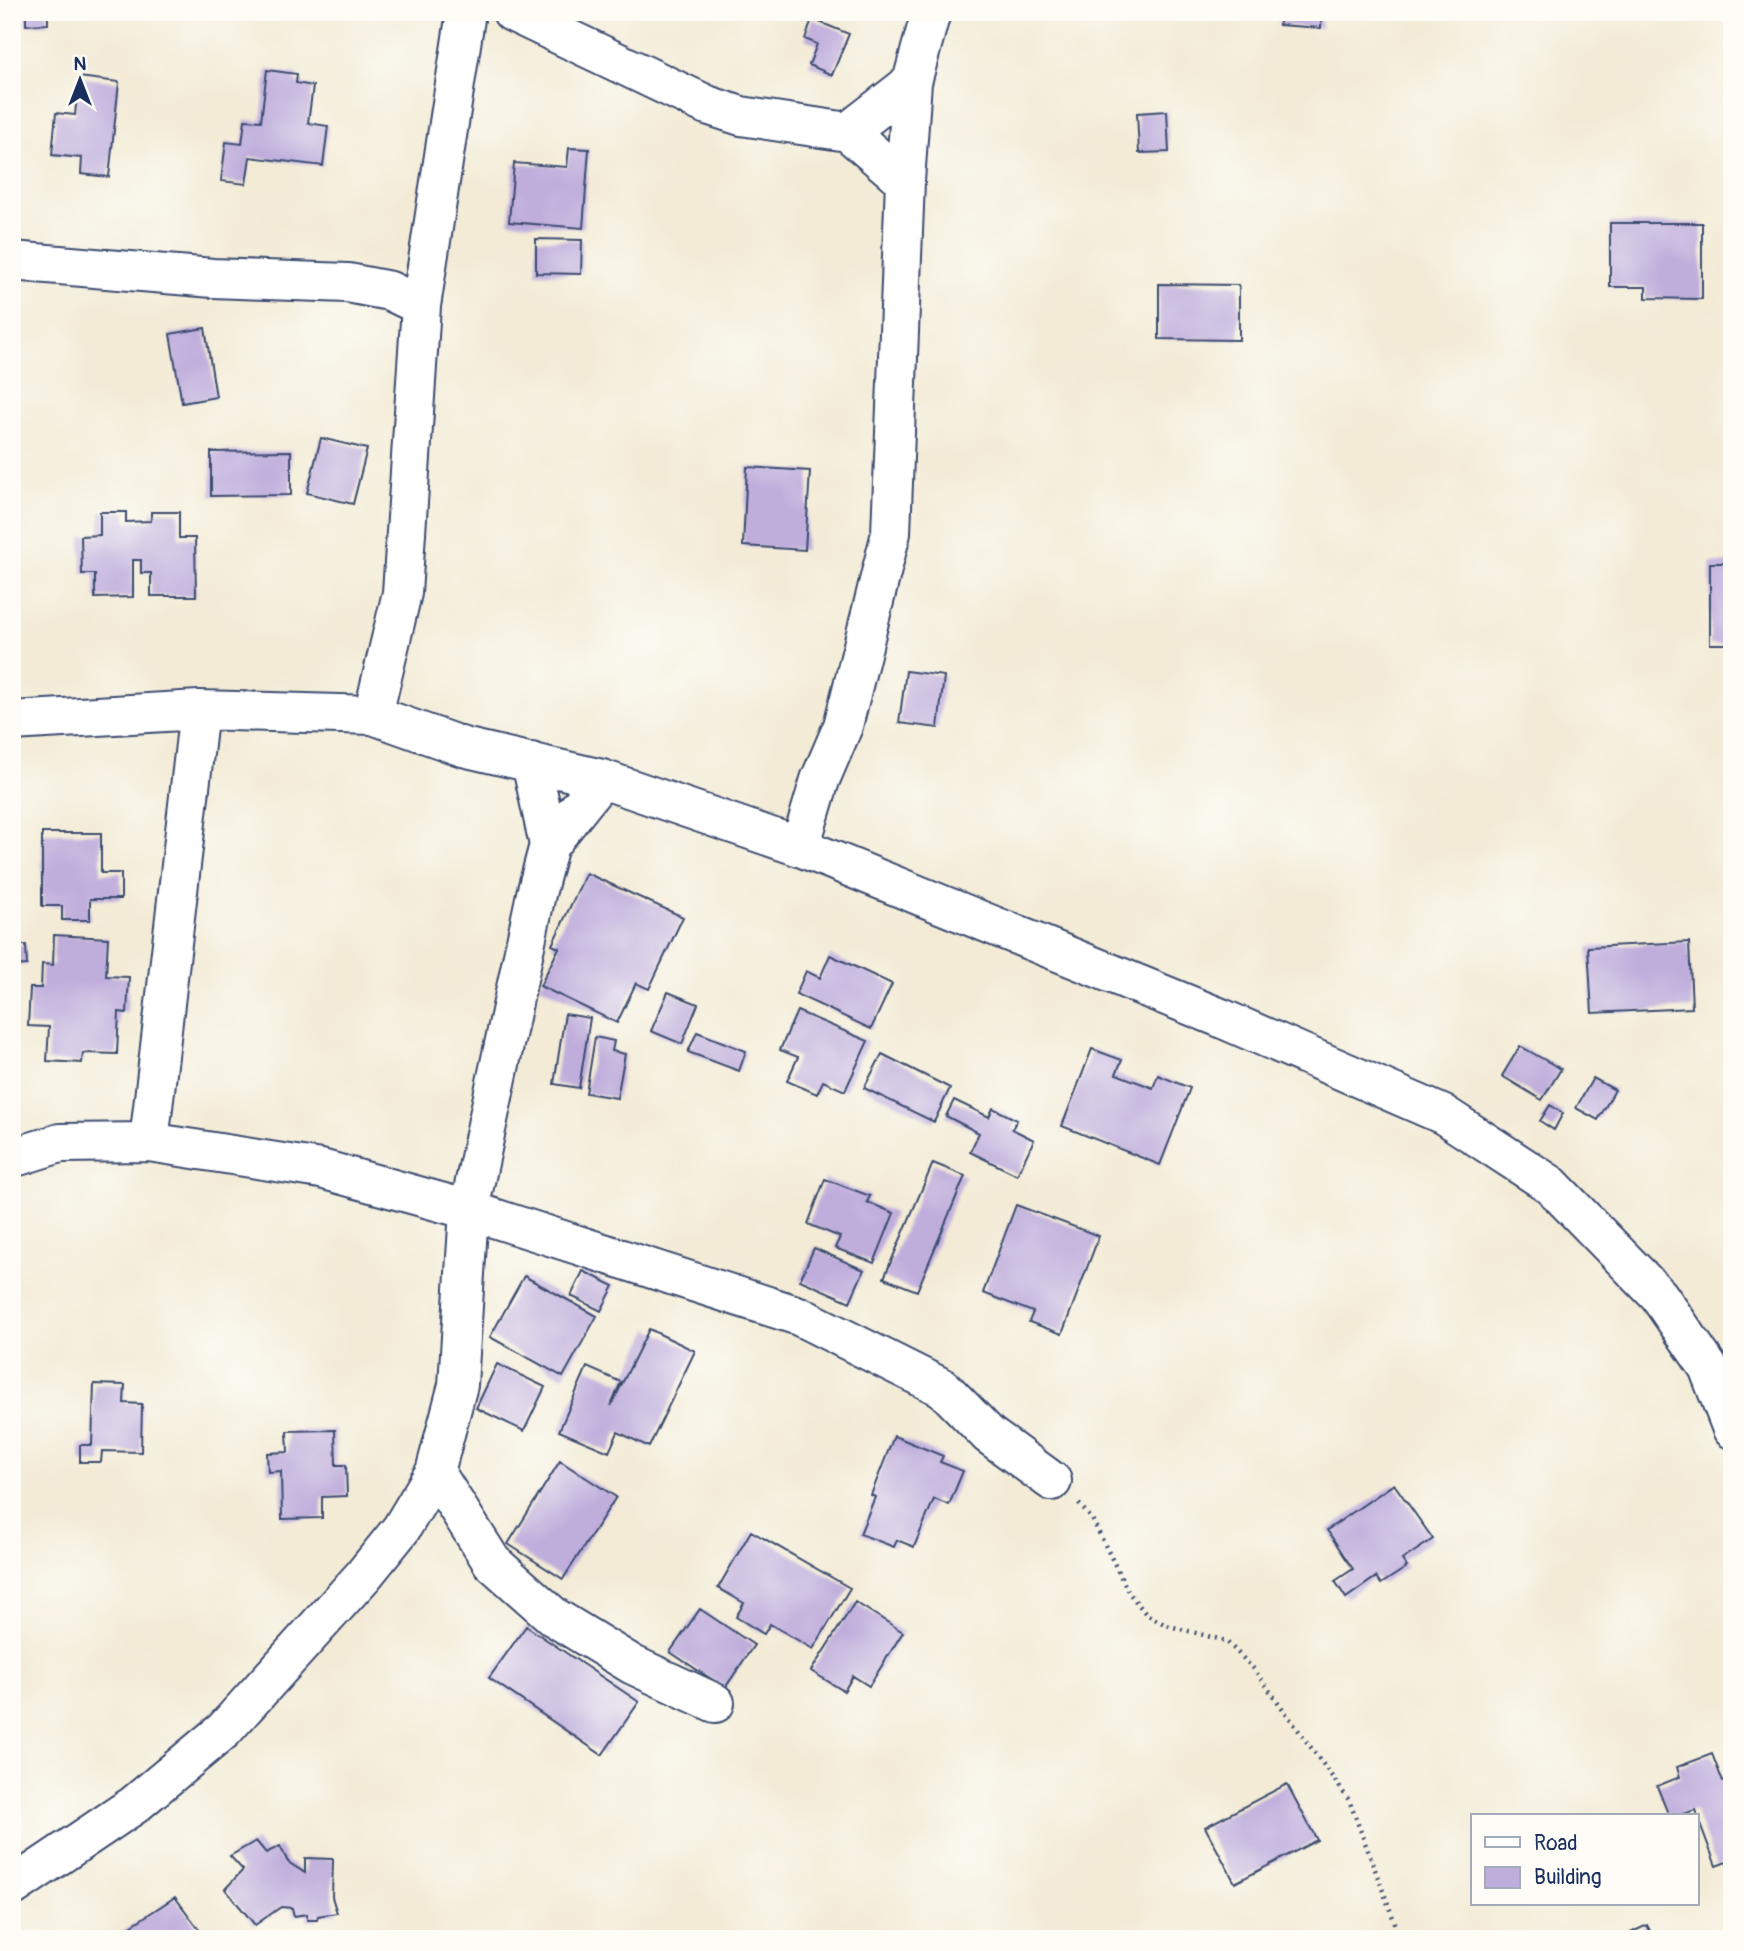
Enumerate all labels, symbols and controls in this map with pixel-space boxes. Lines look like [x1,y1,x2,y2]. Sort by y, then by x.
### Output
north arrow [46,46,116,116]
text: N [74,52,87,76]
legend [1471,1814,1698,1906]
text: Road [1534,1830,1578,1857]
text: Building [1534,1864,1601,1891]

